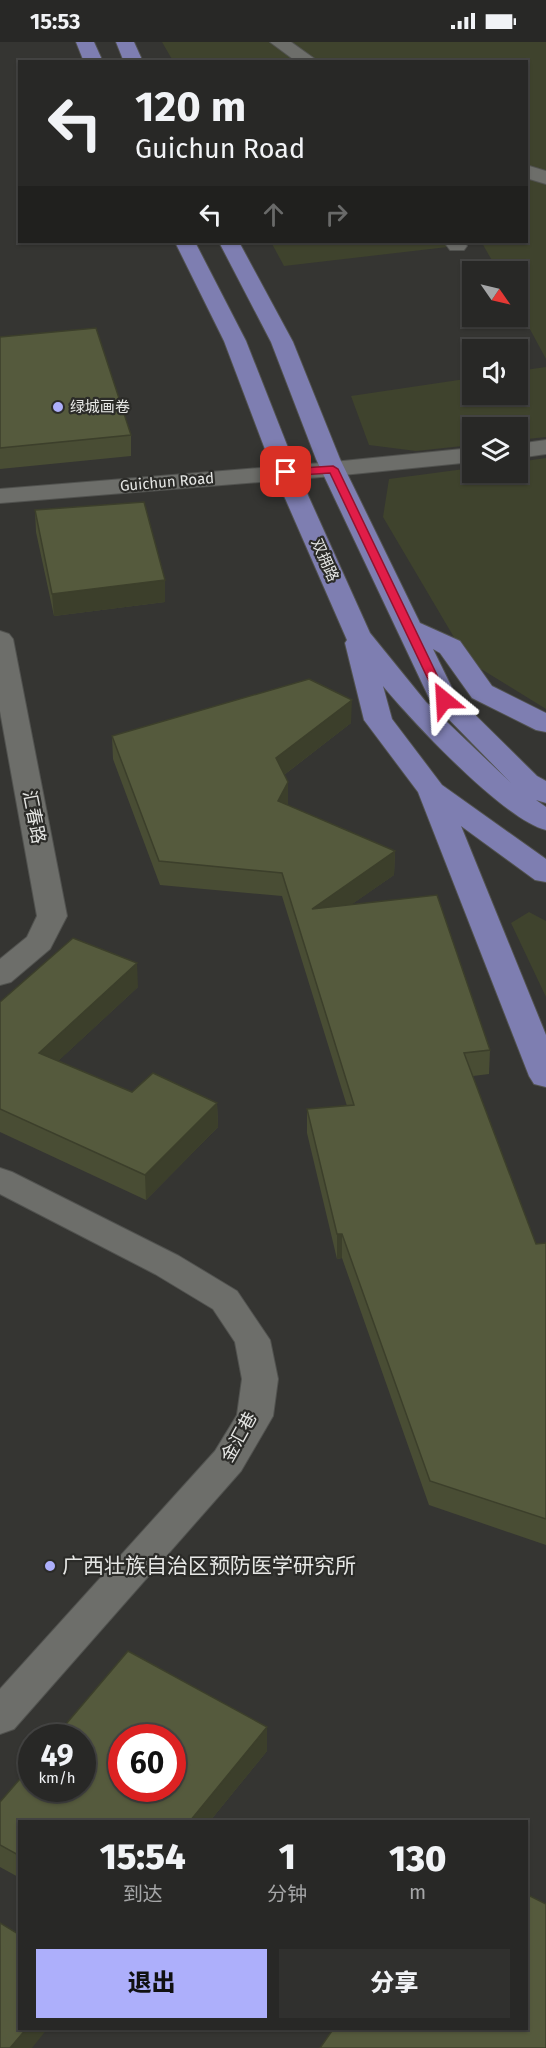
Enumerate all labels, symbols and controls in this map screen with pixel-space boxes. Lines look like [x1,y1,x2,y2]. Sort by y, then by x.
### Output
text: 15:53 [30,8,81,35]
text: 120 m [135,82,246,132]
icon: left [36,84,114,162]
text: Guichun Road [135,133,305,165]
icon: left [194,198,227,231]
icon: ahead [257,198,290,231]
icon: right [320,198,353,231]
north arrow [462,261,528,327]
map controls [462,261,528,483]
button: sound [462,339,528,405]
place label: 绿城画卷 [70,398,130,416]
marker: 绿城画卷 [51,400,65,414]
button: layers [462,417,528,483]
pin [260,446,311,497]
icon: arrive [269,455,302,488]
street label: Guichun Road [119,469,215,495]
street label: 双拥路 [308,536,342,584]
position arrow [412,668,476,732]
street label: 汇春路 [18,788,50,846]
street label: 金汇巷 [216,1408,262,1466]
place label: 广西壮族自治区预防医学研究所 [62,1553,356,1579]
marker: 广西壮族自治区预防医学研究所 [43,1559,57,1573]
speed limit sign: 60 [108,1724,186,1802]
text: 49 [40,1738,74,1774]
text: km/h [38,1769,76,1787]
text: 15:54 [100,1835,186,1879]
text: 1 [279,1835,296,1879]
text: 130 [389,1837,446,1881]
text: m [409,1880,426,1904]
text: 到达 [123,1882,163,1906]
text: 分钟 [267,1882,307,1906]
button: 退出 [36,1949,267,2018]
button: 分享 [279,1949,510,2018]

